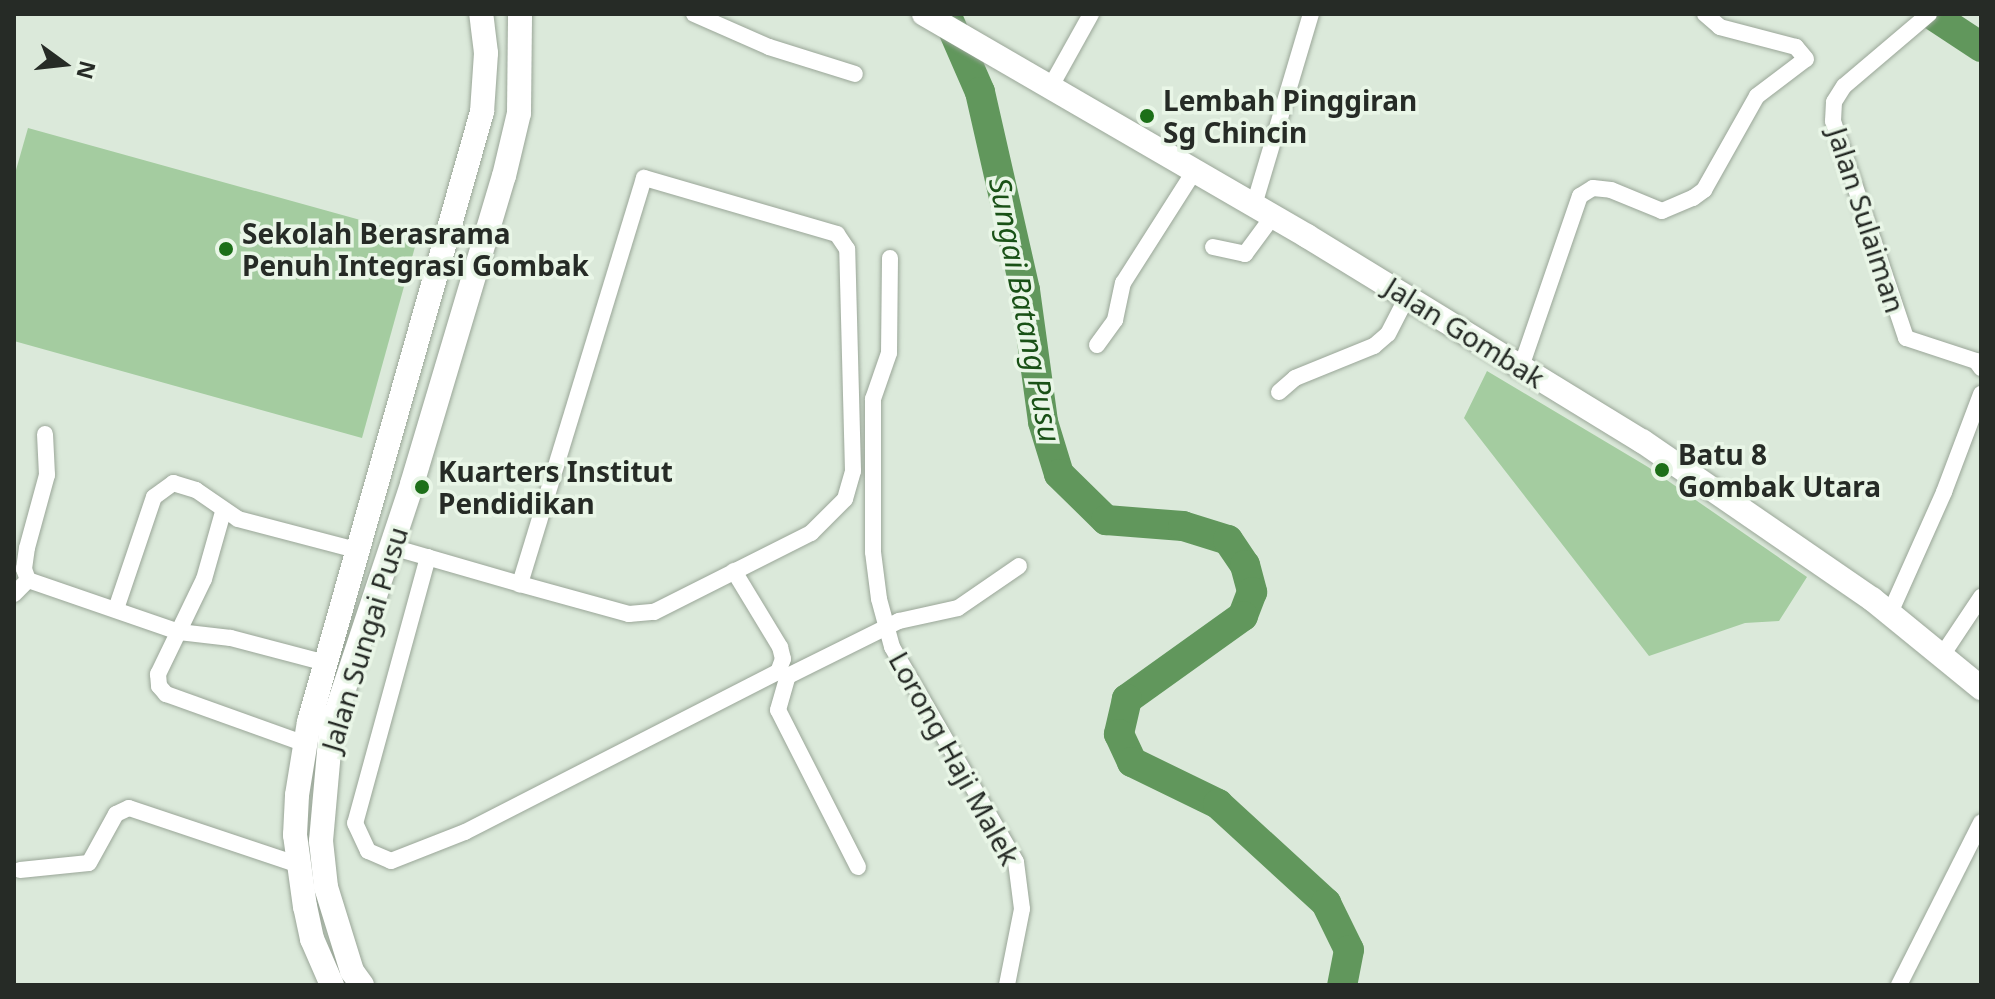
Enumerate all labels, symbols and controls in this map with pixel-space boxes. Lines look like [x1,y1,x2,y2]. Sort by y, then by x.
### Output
north arrow [24,24,104,104]
text: N [70,58,104,83]
place label: Lembah Pinggiran Sg Chincin [1163,83,1417,149]
marker: Lembah Pinggiran Sg Chincin [1138,107,1156,125]
street label: Jalan Sulaiman [1821,123,1913,317]
water label: Sungai Batang Pusu [982,174,1068,446]
place label: Sekolah Berasrama Penuh Integrasi Gombak [242,216,589,282]
marker: Sekolah Berasrama Penuh Integrasi Gombak [217,240,235,258]
street label: Jalan Gombak [1379,269,1551,395]
place label: Batu 8 Gombak Utara [1678,437,1881,503]
place label: Kuarters Institut Pendidikan [438,454,673,520]
marker: Batu 8 Gombak Utara [1653,461,1671,479]
marker: Kuarters Institut Pendidikan [413,478,431,496]
street label: Jalan Sungai Pusu [314,523,414,755]
street label: Lorong Haji Malek [882,646,1028,870]

